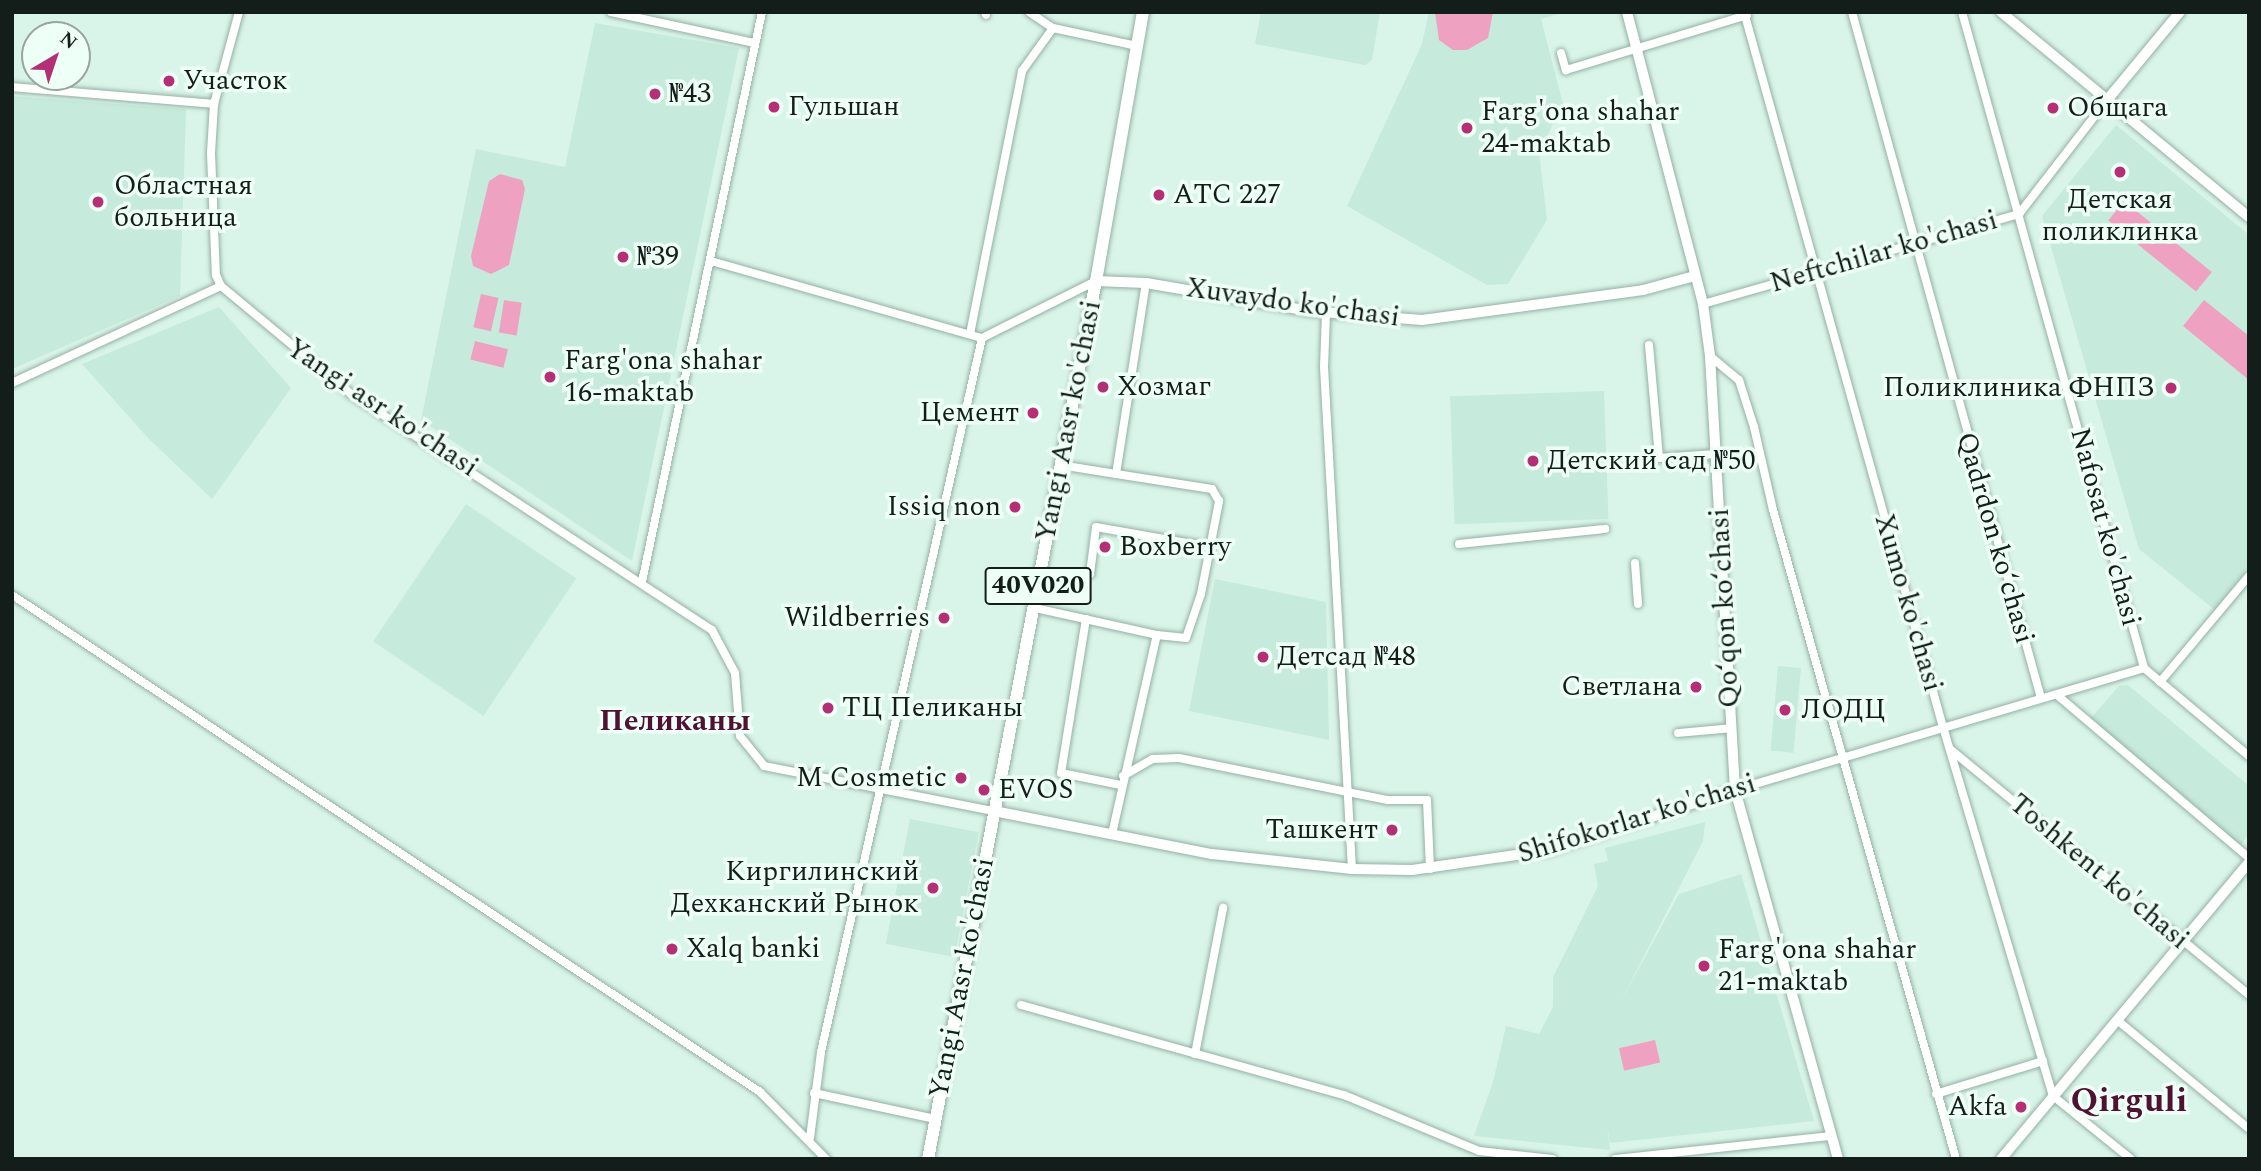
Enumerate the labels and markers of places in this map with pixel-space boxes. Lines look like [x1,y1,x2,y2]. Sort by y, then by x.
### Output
place label: Участок [183,64,288,98]
marker: Участок [161,73,177,89]
place label: №43 [669,77,711,111]
marker: №43 [647,86,663,102]
place label: Гульшан [788,90,900,124]
place label: Общага [2067,91,2168,125]
place label: Farg'ona shahar 24-maktab [1481,95,1679,161]
marker: Гульшан [766,99,782,115]
marker: Общага [2045,100,2061,116]
marker: Farg'ona shahar 24-maktab [1459,120,1475,136]
marker: Детская поликлинка [2112,164,2128,180]
place label: Областная больница [114,169,253,235]
place label: АТС 227 [1173,178,1281,212]
place label: Детская поликлинка [2042,183,2198,249]
marker: АТС 227 [1151,187,1167,203]
marker: Областная больница [88,192,108,212]
place label: №39 [637,240,679,274]
marker: №39 [615,249,631,265]
place label: Farg'ona shahar 16-maktab [564,344,762,410]
marker: Farg'ona shahar 16-maktab [542,369,558,385]
place label: Хозмаг [1117,370,1211,404]
place label: Поликлиника ФНПЗ [1883,371,2155,405]
marker: Поликлиника ФНПЗ [2161,378,2181,398]
marker: Хозмаг [1095,379,1111,395]
place label: Цемент [920,396,1019,430]
marker: Цемент [1025,405,1041,421]
place label: Детский сад №50 [1547,444,1755,478]
marker: Детский сад №50 [1525,453,1541,469]
place label: Issiq non [887,490,1001,524]
marker: Issiq non [1007,499,1023,515]
place label: Boxberry [1119,530,1231,564]
marker: Boxberry [1097,539,1113,555]
place label: Wildberries [784,601,930,635]
marker: Wildberries [936,610,952,626]
place label: Детсад №48 [1277,640,1416,674]
marker: Детсад №48 [1255,649,1271,665]
place label: Светлана [1561,670,1682,704]
marker: Светлана [1688,679,1704,695]
place label: ТЦ Пеликаны [842,691,1023,725]
place label: ЛОДЦ [1801,693,1886,727]
marker: ТЦ Пеликаны [820,700,836,716]
marker: ЛОДЦ [1775,700,1795,720]
place label: M Cosmetic [796,761,947,795]
marker: M Cosmetic [953,770,969,786]
place label: EVOS [998,773,1073,807]
marker: EVOS [976,782,992,798]
place label: Ташкент [1265,813,1378,847]
marker: Ташкент [1384,822,1400,838]
place label: Киргилинский Дехканский Рынок [671,855,919,921]
marker: Киргилинский Дехканский Рынок [925,880,941,896]
place label: Xalq banki [686,932,820,966]
place label: Farg'ona shahar 21-maktab [1718,933,1916,999]
marker: Xalq banki [664,941,680,957]
marker: Farg'ona shahar 21-maktab [1696,958,1712,974]
place label: Akfa [1948,1090,2007,1124]
marker: Akfa [2013,1099,2029,1115]

